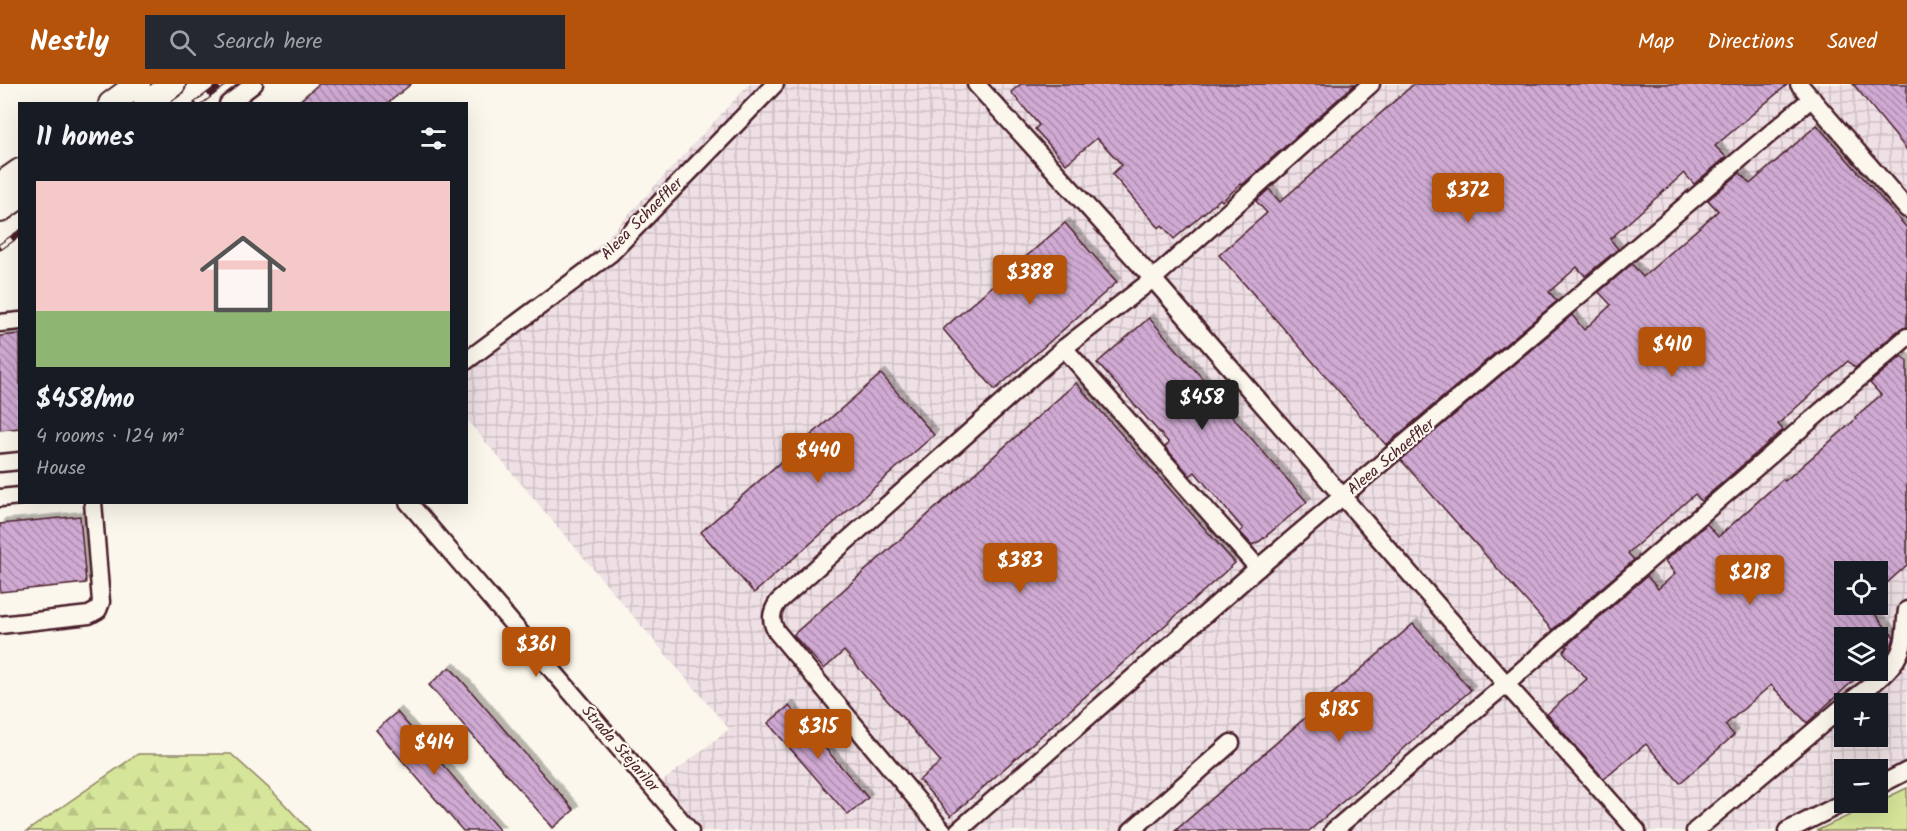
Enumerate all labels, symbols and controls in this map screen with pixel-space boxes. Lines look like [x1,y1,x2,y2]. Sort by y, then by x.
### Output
search box [145,15,565,69]
text: Nestly [30,20,109,65]
text: Search here [214,25,323,60]
icon: search [166,26,199,59]
text: Map [1638,26,1674,59]
text: Directions [1707,26,1794,59]
text: Saved [1827,26,1877,59]
text: 11 homes [36,117,134,159]
icon: filters [417,122,450,155]
street label: Aleea Schaeffler [595,171,690,266]
pin: $372 [1432,173,1504,224]
text: $372 [1446,176,1490,208]
icon: home [189,220,297,328]
pin: $388 [994,255,1066,306]
text: $388 [1007,258,1053,290]
pin: $410 [1636,327,1708,378]
text: $410 [1652,330,1692,362]
text: $458/mo [36,379,135,421]
pin: $458 [1166,380,1238,431]
text: $458 [1180,383,1224,415]
street label: Aleea Schaeffler [1342,412,1442,501]
text: 4 rooms · 124 m² [36,421,184,453]
pin: $440 [782,433,854,484]
text: $440 [796,436,840,468]
text: House [36,453,86,485]
pin: $383 [984,543,1056,594]
text: $383 [997,546,1043,578]
pin: $218 [1714,555,1786,606]
text: $218 [1729,558,1771,590]
map controls [1834,561,1888,813]
button: locate [1834,561,1888,615]
pin: $361 [500,627,572,678]
button: layers [1834,627,1888,681]
text: $361 [516,630,556,662]
pin: $185 [1303,692,1375,743]
button: + [1834,693,1888,747]
text: $185 [1319,695,1359,727]
street label: Strada Stejarilor [575,700,666,799]
pin: $315 [782,709,854,760]
text: $315 [799,712,837,744]
pin: $414 [398,725,470,776]
text: $414 [414,728,454,760]
button: − [1834,759,1888,813]

